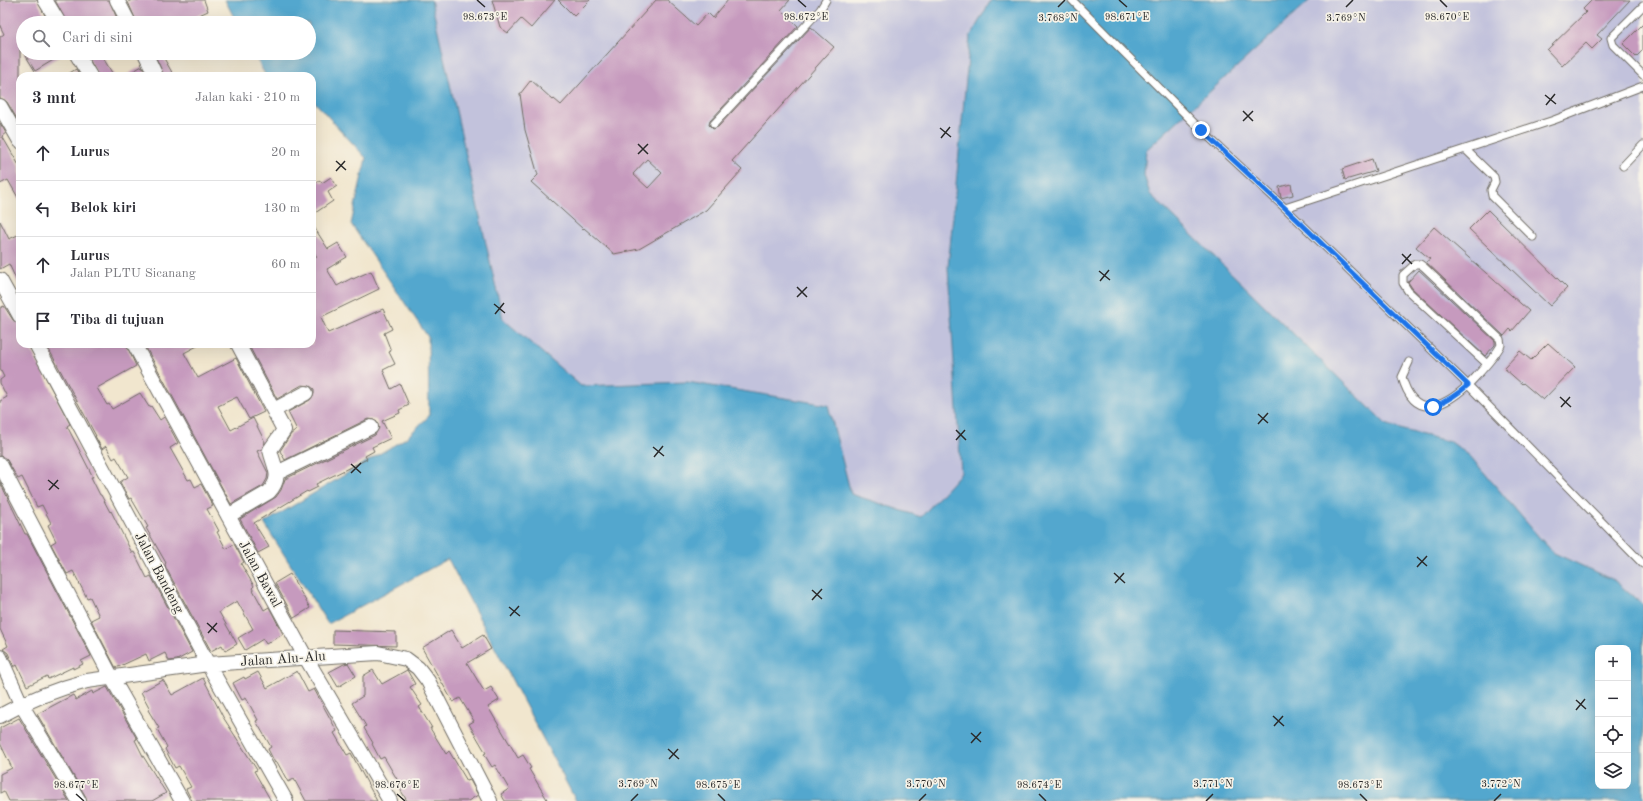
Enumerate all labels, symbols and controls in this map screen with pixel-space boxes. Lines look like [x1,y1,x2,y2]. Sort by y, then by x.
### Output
text: 98.673°E [463,12,507,22]
text: 98.672°E [784,12,828,22]
text: 98.671°E [1105,12,1149,22]
text: 98.670°E [1425,12,1469,22]
text: 3.768°N [1038,13,1078,23]
text: 3.769°N [1326,13,1366,23]
search box [16,16,316,60]
icon: search [30,27,52,49]
text: Cari di sini [62,31,133,46]
text: 3 mnt [32,90,76,107]
text: Jalan kaki · 210 m [195,91,300,104]
route end [1192,121,1210,139]
icon: ahead [32,142,54,164]
text: Lurus [70,145,110,160]
text: 20 m [271,146,300,159]
icon: left [32,198,54,220]
text: Belok kiri [70,201,136,216]
text: 130 m [263,202,300,215]
text: Lurus [70,249,110,264]
icon: ahead [32,254,54,276]
text: 60 m [271,258,300,271]
text: Jalan PLTU Sicanang [70,267,196,280]
icon: arrive [32,310,54,332]
text: Tiba di tujuan [70,313,164,328]
route start [1424,398,1442,416]
street label: Jalan Bandeng [132,530,186,616]
street label: Jalan Bawal [236,538,284,610]
map controls [1595,645,1631,789]
button: + [1595,645,1631,681]
street label: Jalan Alu-Alu [240,649,327,669]
button: − [1595,681,1631,717]
button: locate [1595,717,1631,753]
button: layers [1595,753,1631,789]
text: 3.769°N [618,779,658,789]
text: 3.770°N [906,779,946,789]
text: 3.771°N [1193,779,1233,789]
text: 3.772°N [1481,779,1521,789]
text: 98.677°E [54,780,98,790]
text: 98.676°E [375,780,419,790]
text: 98.675°E [696,780,740,790]
text: 98.674°E [1017,780,1061,790]
text: 98.673°E [1338,780,1382,790]

